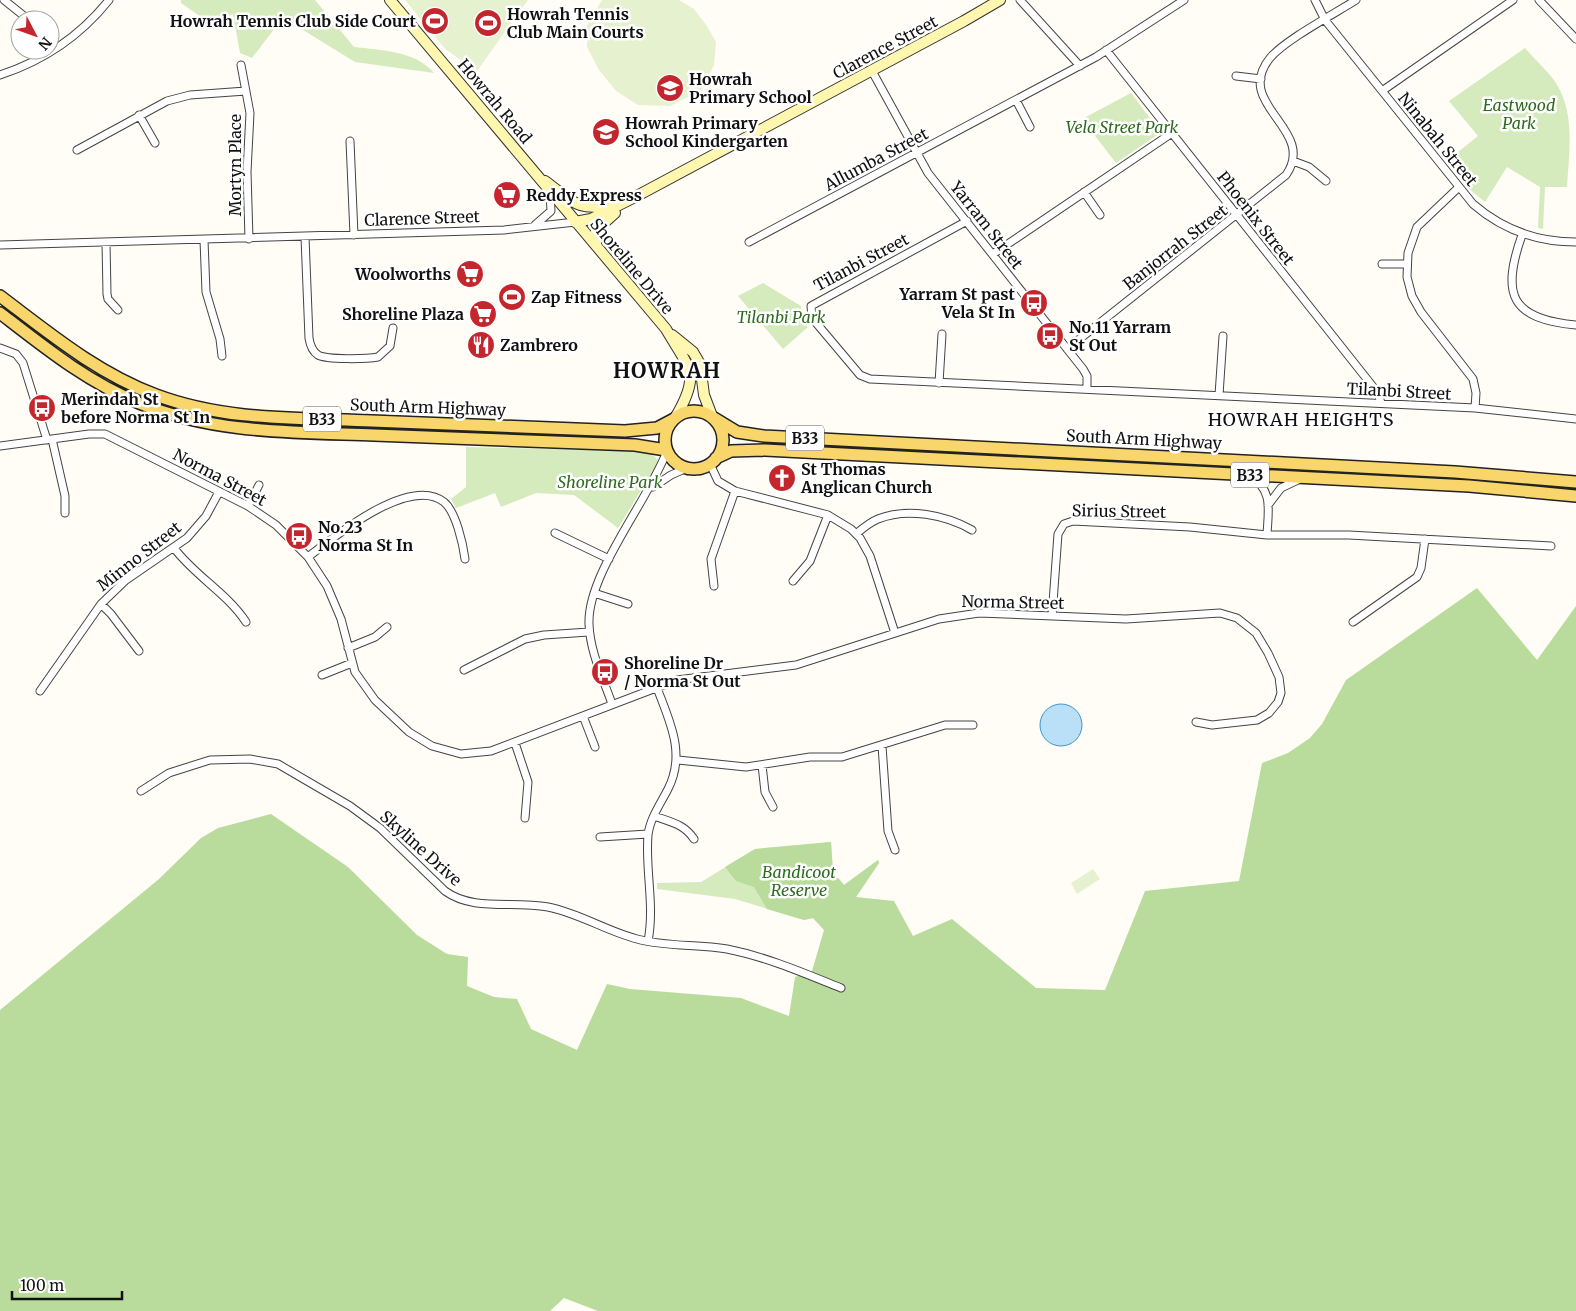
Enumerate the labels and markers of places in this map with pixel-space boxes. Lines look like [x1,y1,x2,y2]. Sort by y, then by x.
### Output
place label: Howrah Tennis Club Main Courts [507,4,644,42]
sports icon: Howrah Tennis Club Side Court [420,6,450,36]
sports icon: Howrah Tennis Club Main Courts [473,8,503,38]
place label: Howrah Tennis Club Side Court [170,11,417,31]
place label: Howrah Primary School [689,69,812,107]
school or university icon: Howrah Primary School [655,73,685,103]
place label: Howrah Primary School Kindergarten [625,113,788,151]
school or university icon: Howrah Primary School Kindergarten [591,117,621,147]
supermarket icon: Reddy Express [492,180,522,210]
place label: Reddy Express [526,185,642,205]
supermarket icon: Woolworths [455,259,485,289]
place label: Woolworths [354,264,451,284]
sports icon: Zap Fitness [497,282,527,312]
place label: Yarram St past Vela St In [899,284,1016,322]
place label: Zap Fitness [531,287,622,307]
bus stop icon: Yarram St past Vela St In [1019,288,1049,318]
supermarket icon: Shoreline Plaza [468,299,498,329]
place label: Shoreline Plaza [342,304,464,324]
place label: No.11 Yarram St Out [1069,317,1171,355]
bus stop icon: No.11 Yarram St Out [1035,321,1065,351]
restaurant icon: Zambrero [466,330,496,360]
place label: Zambrero [500,335,578,355]
place label: Merindah St before Norma St In [61,389,210,427]
bus stop icon: Merindah St before Norma St In [27,393,57,423]
place label: St Thomas Anglican Church [800,459,933,497]
church icon: St Thomas Anglican Church [767,463,797,493]
place label: No.23 Norma St In [318,517,413,555]
bus stop icon: No.23 Norma St In [284,521,314,551]
place label: Shoreline Dr / Norma St Out [624,653,741,691]
bus stop icon: Shoreline Dr / Norma St Out [590,657,620,687]

